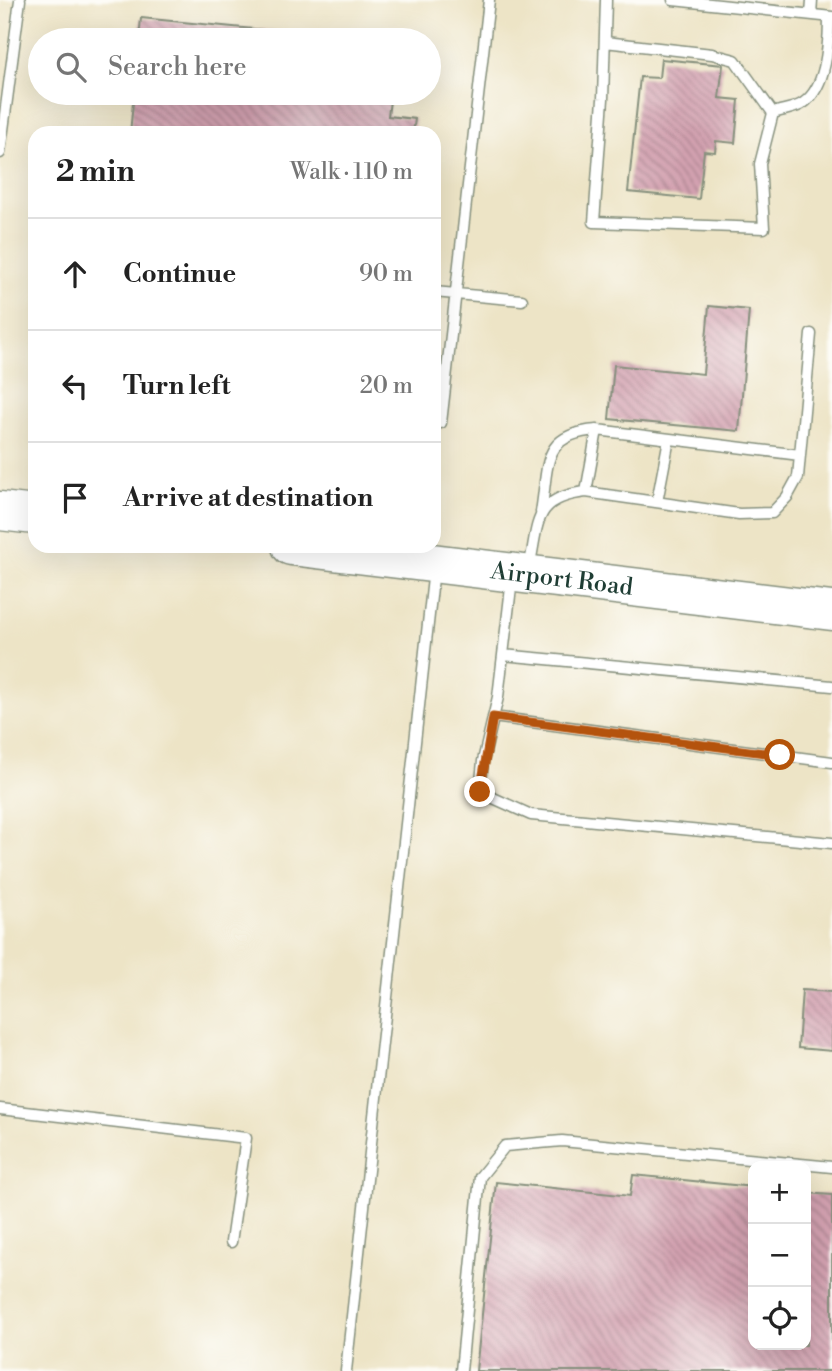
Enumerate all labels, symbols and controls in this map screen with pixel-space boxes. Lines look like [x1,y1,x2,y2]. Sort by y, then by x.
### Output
search box [28,28,441,105]
icon: search [52,48,90,86]
text: Search here [108,51,247,83]
text: 2 min [56,153,135,191]
text: Walk · 110 m [290,158,413,186]
icon: ahead [56,255,94,293]
text: Continue [123,258,236,290]
text: 90 m [359,260,413,288]
icon: left [56,367,94,405]
text: Turn left [123,370,231,402]
text: 20 m [360,372,413,400]
icon: arrive [56,479,94,517]
text: Arrive at destination [123,482,373,514]
street label: Airport Road [488,556,635,603]
route start [764,739,795,770]
route end [464,776,495,807]
map controls [748,1161,811,1350]
button: + [748,1161,811,1224]
button: − [748,1224,811,1287]
button: locate [748,1287,811,1350]

